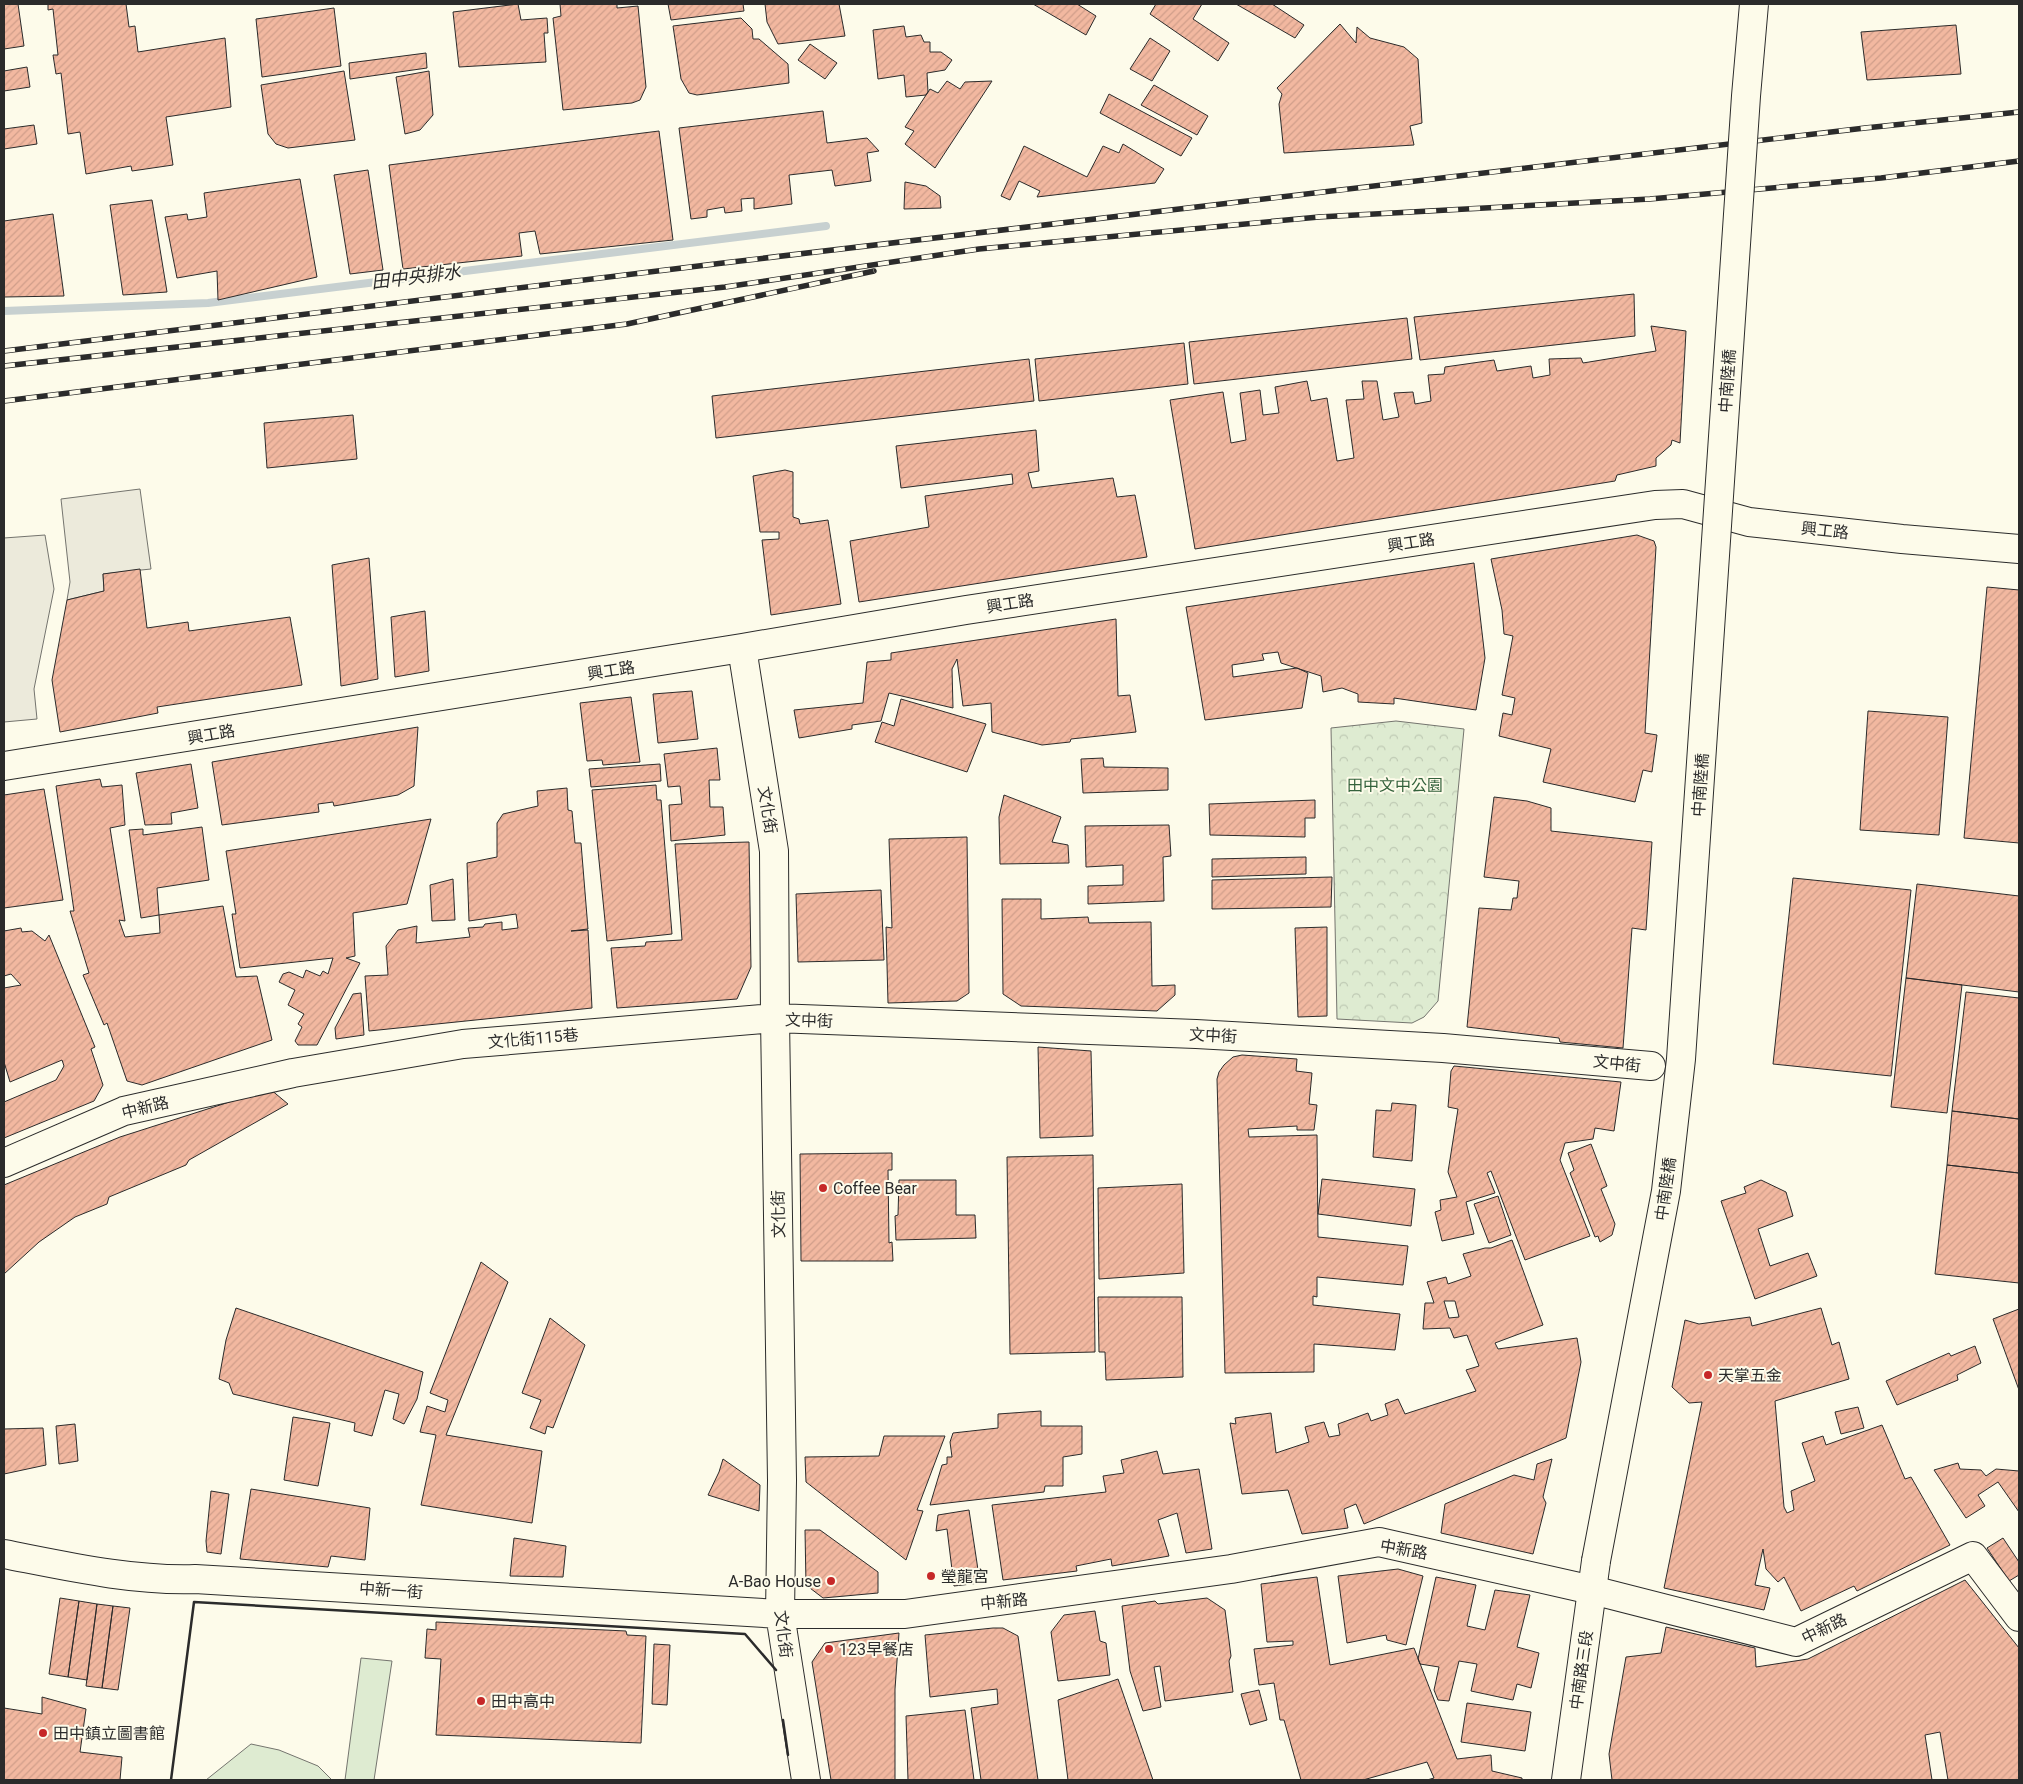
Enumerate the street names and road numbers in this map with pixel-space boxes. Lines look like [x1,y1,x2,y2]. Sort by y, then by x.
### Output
street label: 中南陸橋 [1716,348,1739,414]
street label: 興工路 [1800,519,1850,542]
street label: 興工路 [1386,529,1436,556]
street label: 興工路 [985,590,1035,617]
street label: 興工路 [586,657,636,684]
street label: 興工路 [186,721,236,748]
street label: 中南陸橋 [1689,752,1712,818]
street label: 文化街 [754,785,781,835]
street label: 文中街 [785,1010,833,1031]
street label: 文化街115巷 [487,1025,579,1052]
street label: 文中街 [1189,1025,1237,1046]
street label: 文中街 [1592,1052,1642,1075]
street label: 中新路 [120,1092,171,1123]
street label: 中南陸橋 [1652,1156,1679,1222]
street label: 文化街 [769,1190,788,1238]
street label: 中新路 [1379,1536,1429,1563]
street label: 中新一街 [358,1579,424,1602]
street label: 中新路 [979,1590,1029,1613]
street label: 文化街 [771,1609,796,1659]
street label: 中新路 [1798,1609,1850,1648]
street label: 中南路三段 [1567,1629,1596,1711]

